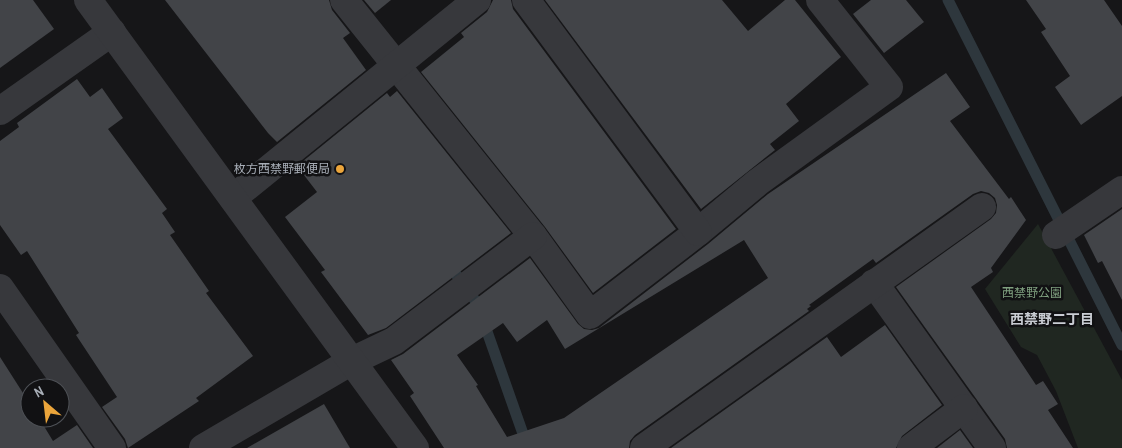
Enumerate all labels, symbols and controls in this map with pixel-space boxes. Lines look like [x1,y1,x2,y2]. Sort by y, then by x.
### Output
place label: 枚方西禁野郵便局 [234,161,330,177]
marker: 枚方西禁野郵便局 [334,163,346,175]
park label: 西禁野公園 [1002,285,1062,301]
district label: 西禁野二丁目 [1010,310,1094,328]
north arrow [20,378,70,428]
text: N [31,382,47,401]

